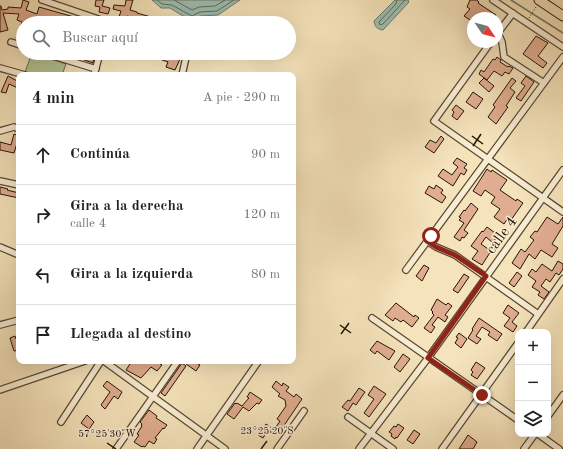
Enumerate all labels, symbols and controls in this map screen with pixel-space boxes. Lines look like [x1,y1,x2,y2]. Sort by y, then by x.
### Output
north arrow [467,12,503,48]
search box [16,16,296,60]
icon: search [30,27,52,49]
text: Buscar aquí [62,31,138,46]
text: 4 min [32,90,75,107]
text: A pie · 290 m [203,91,280,104]
icon: ahead [32,144,54,166]
text: Continúa [70,147,130,162]
text: 90 m [251,148,280,161]
text: Gira a la derecha [70,199,184,214]
icon: right [32,204,54,226]
text: 120 m [243,208,280,221]
street label: calle 4 [484,215,521,257]
text: calle 4 [70,217,106,230]
route start [422,227,440,245]
icon: left [32,264,54,286]
text: Gira a la izquierda [70,267,193,282]
text: 80 m [251,268,280,281]
icon: arrive [32,324,54,346]
text: Llegada al destino [70,327,191,342]
map controls [515,329,551,437]
button: + [515,329,551,365]
button: − [515,365,551,401]
route end [473,386,491,404]
button: layers [515,401,551,437]
text: 23°25'20"S [240,426,294,436]
text: 57°25'30"W [78,429,136,439]

